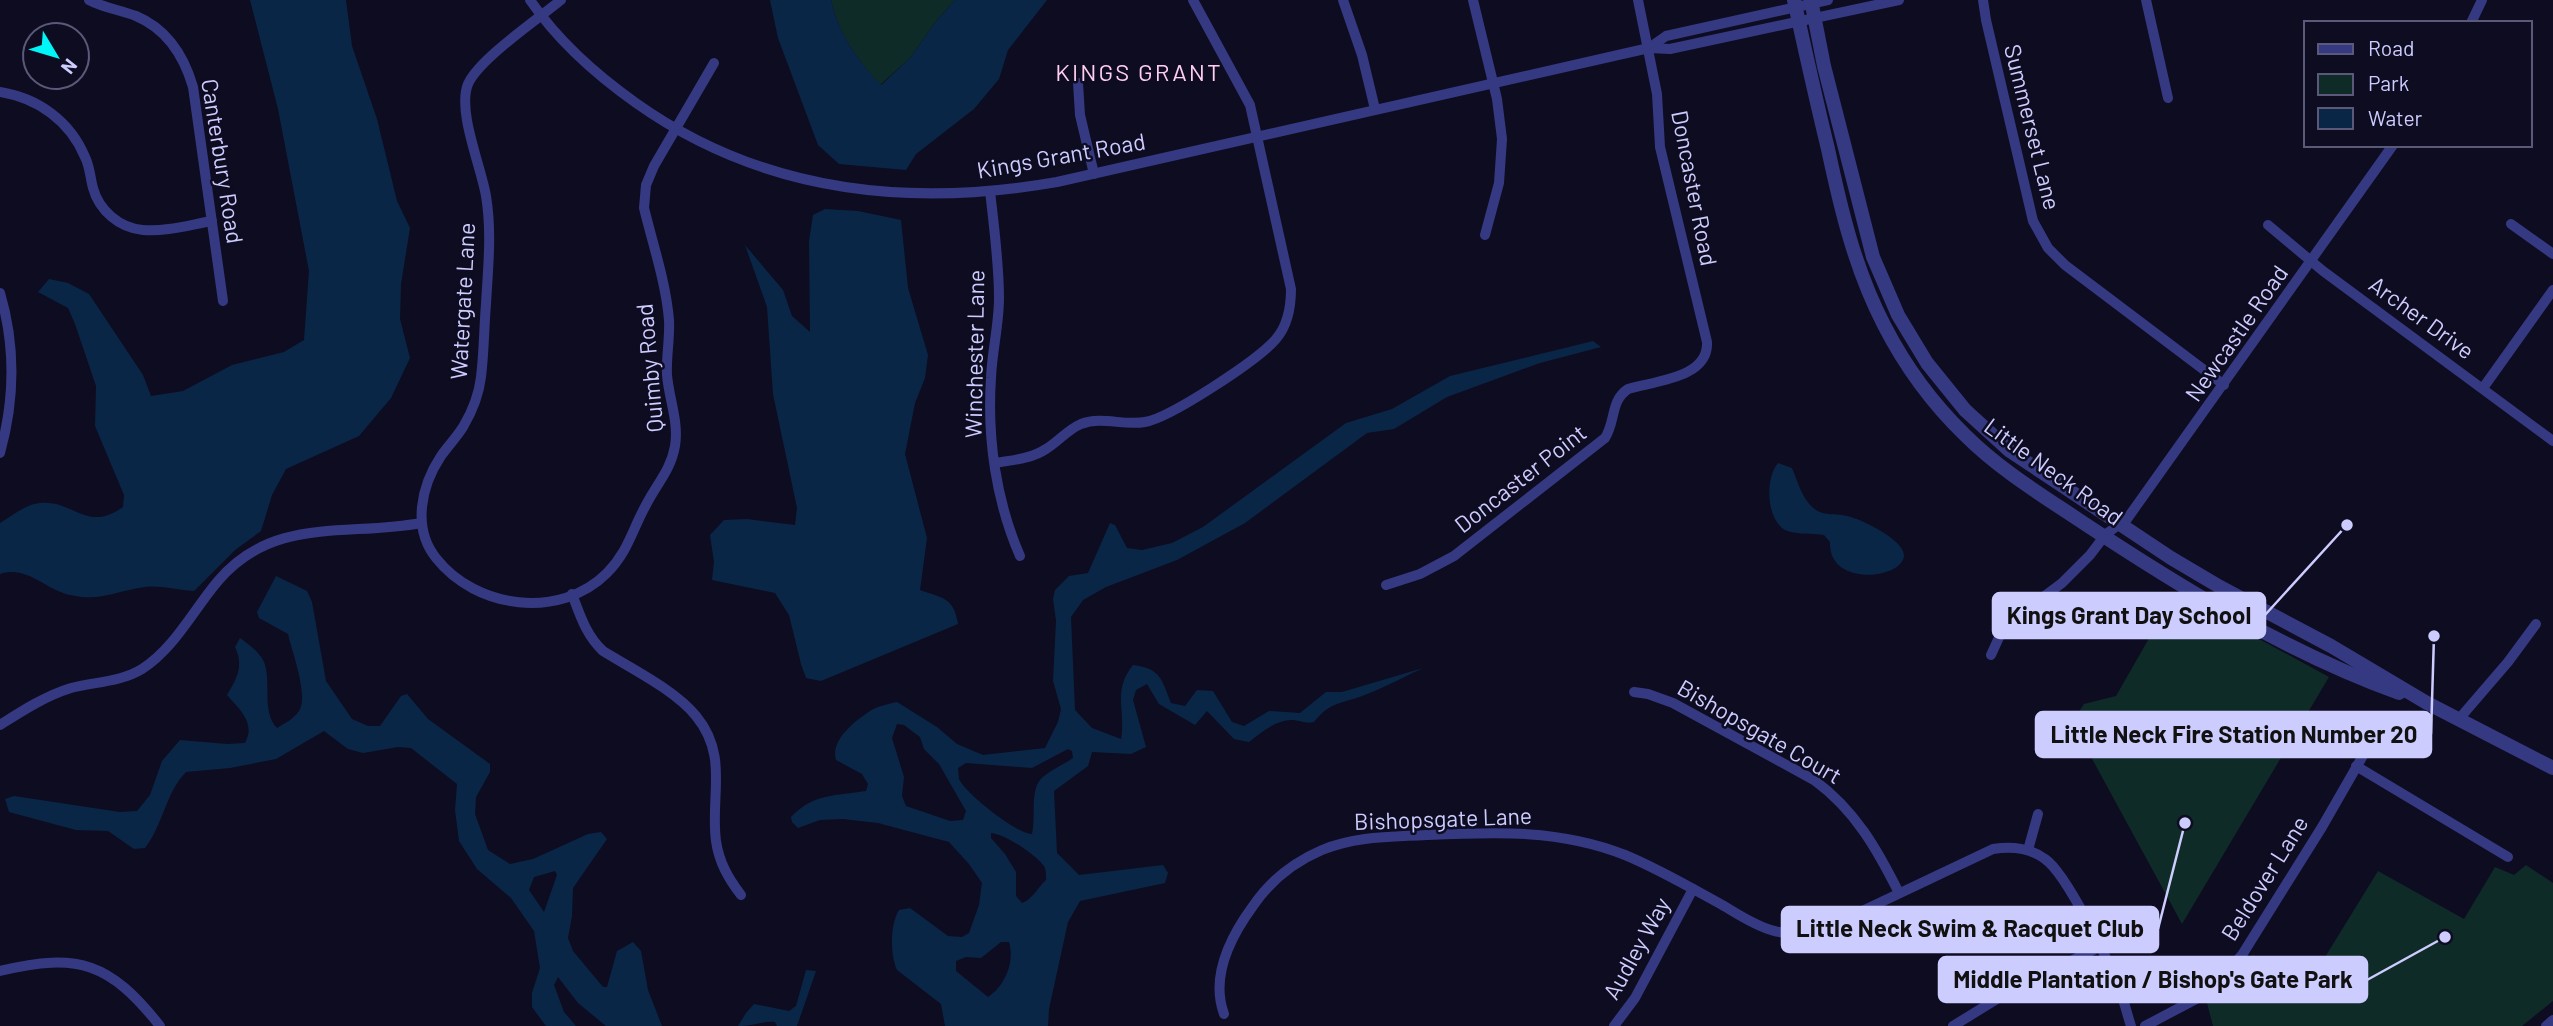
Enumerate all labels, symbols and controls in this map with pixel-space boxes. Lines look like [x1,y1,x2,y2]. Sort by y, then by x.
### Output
north arrow [21,21,91,91]
legend [2304,21,2532,147]
text: Road [2368,35,2414,60]
street label: Summerset Lane [1999,41,2067,213]
text: N [57,55,83,79]
district label: KINGS GRANT [1055,57,1223,86]
text: Park [2368,70,2409,95]
street label: Canterbury Road [196,77,250,245]
text: Water [2368,105,2423,130]
street label: Doncaster Road [1666,108,1724,268]
street label: Kings Grant Road [975,126,1147,184]
street label: Watergate Lane [444,222,480,380]
street label: Newcastle Road [2179,260,2293,406]
street label: Winchester Lane [959,270,989,438]
street label: Archer Drive [2364,270,2480,364]
street label: Quimby Road [629,303,669,433]
street label: Little Neck Road [1979,411,2129,531]
street label: Doncaster Point [1449,418,1591,538]
callout: Kings Grant Day School [1993,593,2265,638]
text: Kings Grant Day School [2007,600,2251,629]
street label: Bishopsgate Court [1673,673,1847,789]
callout: Little Neck Fire Station Number 20 [2036,712,2431,757]
text: Little Neck Fire Station Number 20 [2051,719,2417,748]
street label: Bishopsgate Lane [1354,801,1532,835]
street label: Beldover Lane [2215,811,2313,945]
street label: Audley Way [1596,892,1676,1004]
callout: Little Neck Swim & Racquet Club [1782,907,2158,952]
text: Little Neck Swim & Racquet Club [1796,913,2144,942]
callout: Middle Plantation / Bishop's Gate Park [1939,957,2367,1002]
text: Middle Plantation / Bishop's Gate Park [1953,964,2353,993]

